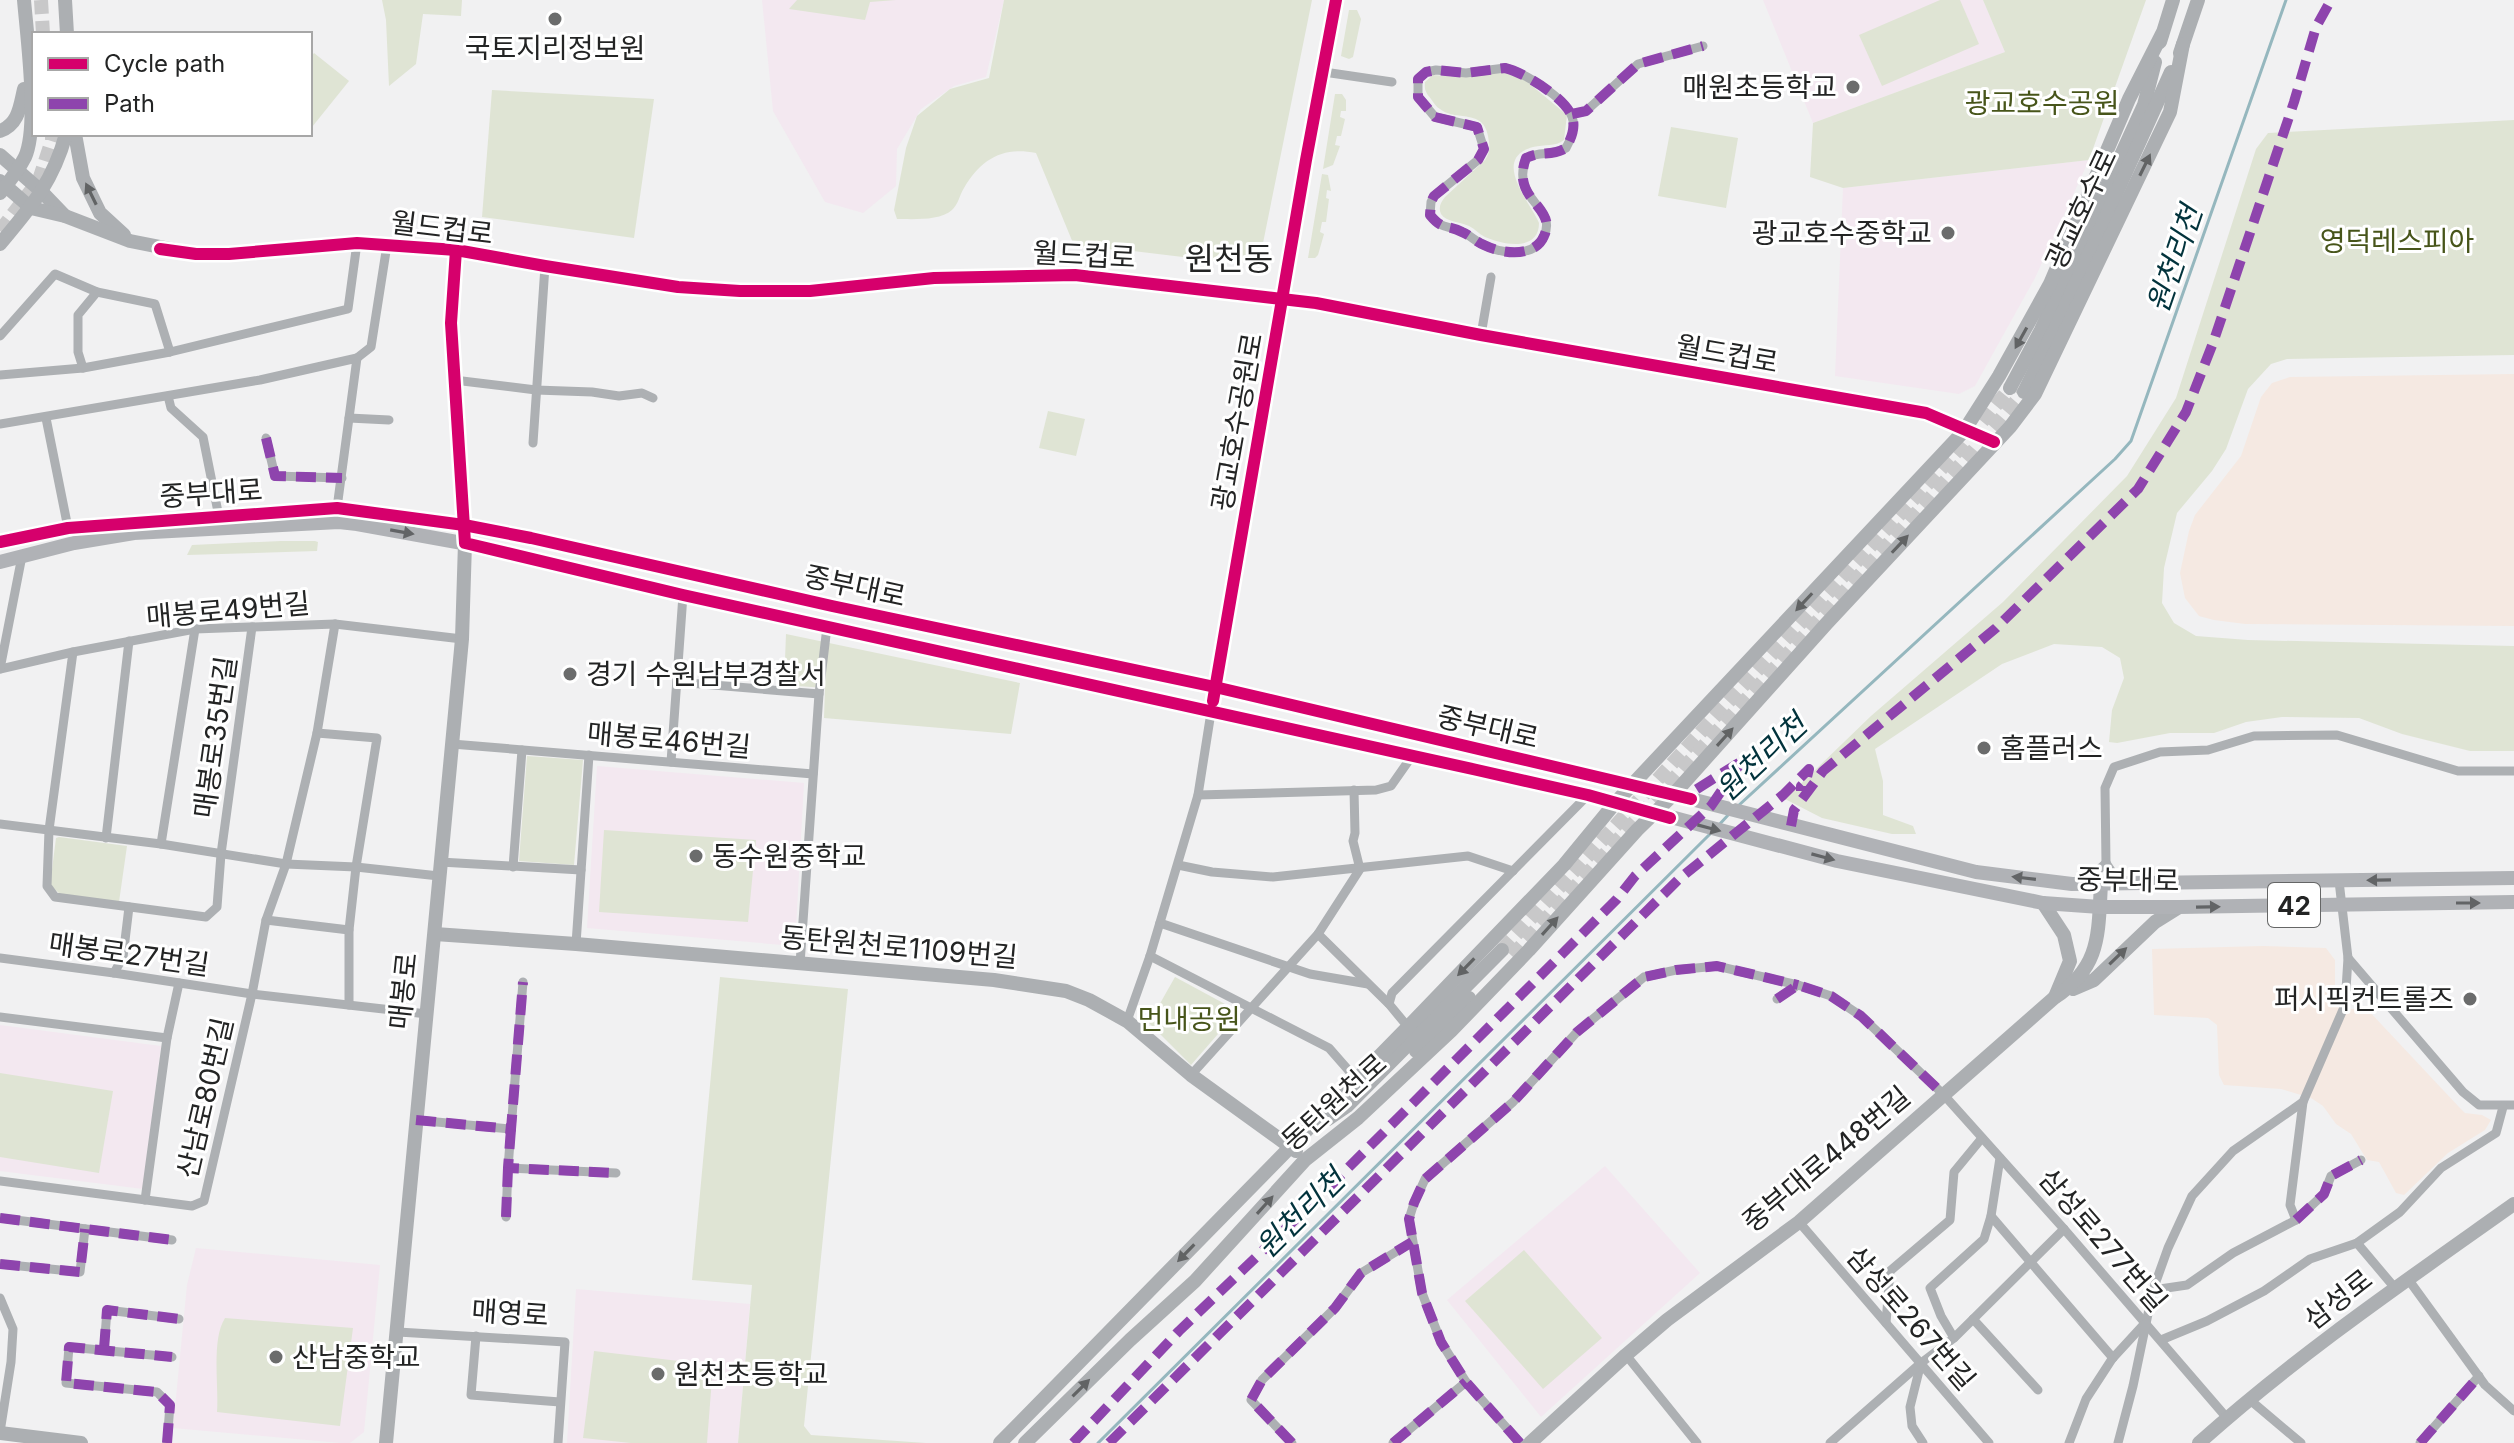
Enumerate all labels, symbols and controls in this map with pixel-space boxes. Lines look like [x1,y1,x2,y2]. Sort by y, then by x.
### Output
marker: 국토지리정보원 [546,10,564,28]
place label: 국토지리정보원 [465,31,645,65]
legend [32,32,312,136]
text: Cycle path [104,49,225,78]
place label: 매원초등학교 [1682,70,1837,104]
marker: 매원초등학교 [1844,78,1862,96]
park label: 광교호수공원 [1965,86,2119,120]
text: Path [104,89,155,118]
street label: 광교호수로 [2038,143,2124,275]
one-way arrow [2138,153,2152,176]
one-way arrow [84,182,98,205]
water label: 원천리천 [2139,198,2210,317]
street label: 월드컵로 [389,205,495,251]
place label: 광교호수중학교 [1752,216,1932,250]
marker: 광교호수중학교 [1939,224,1957,242]
park label: 영덕레스피아 [2320,224,2474,258]
street label: 월드컵로 [1032,235,1136,275]
district label: 원천동 [1185,239,1273,278]
one-way arrow [2014,326,2027,349]
street label: 월드컵로 [1673,328,1781,380]
street label: 광교호수공원로 [1205,330,1269,514]
street label: 중부대로 [158,472,264,514]
one-way arrow [390,526,415,538]
one-way arrow [1890,535,1908,554]
street label: 중부대로 [801,559,909,613]
street label: 매봉로49번길 [145,586,311,634]
one-way arrow [1795,593,1813,612]
street label: 매봉로35번길 [187,654,243,820]
place label: 경기 수원남부경찰서 [586,657,826,691]
marker: 경기 수원남부경찰서 [561,665,579,683]
street label: 중부대로 [1434,699,1542,755]
water label: 원천리천 [1708,704,1816,808]
street label: 매봉로46번길 [586,716,752,764]
one-way arrow [1716,727,1734,746]
place label: 홈플러스 [2000,731,2103,765]
marker: 홈플러스 [1975,739,1993,757]
one-way arrow [1697,822,1721,835]
place label: 동수원중학교 [712,839,867,873]
marker: 동수원중학교 [687,847,705,865]
one-way arrow [1811,852,1836,864]
street label: 중부대로 [2076,862,2180,898]
one-way arrow [2011,871,2036,884]
one-way arrow [2366,874,2391,886]
road number: 42 [2268,883,2320,927]
one-way arrow [2456,897,2481,909]
one-way arrow [2196,900,2221,913]
one-way arrow [1541,916,1559,935]
street label: 동탄원천로1109번길 [779,920,1019,974]
street label: 매봉로27번길 [47,926,211,982]
one-way arrow [2108,947,2127,965]
street label: 매봉로 [382,951,424,1031]
one-way arrow [1457,957,1475,976]
place label: 퍼시픽컨트롤즈 [2274,982,2454,1016]
marker: 퍼시픽컨트롤즈 [2461,990,2479,1008]
park label: 먼내공원 [1137,1002,1241,1036]
street label: 산남로80번길 [170,1014,240,1182]
street label: 동탄원천로 [1275,1046,1393,1158]
street label: 중부대로448번길 [1735,1079,1917,1239]
water label: 원천리천 [1248,1159,1354,1265]
street label: 삼성로277번길 [2032,1162,2174,1318]
one-way arrow [1255,1195,1273,1214]
street label: 삼성로267번길 [1839,1239,1983,1397]
one-way arrow [1178,1243,1196,1262]
street label: 삼성로 [2297,1262,2379,1336]
street label: 매영로 [470,1293,550,1333]
place label: 산남중학교 [292,1340,421,1374]
marker: 산남중학교 [267,1348,285,1366]
place label: 원천초등학교 [674,1357,829,1391]
marker: 원천초등학교 [649,1365,667,1383]
one-way arrow [1071,1379,1090,1398]

